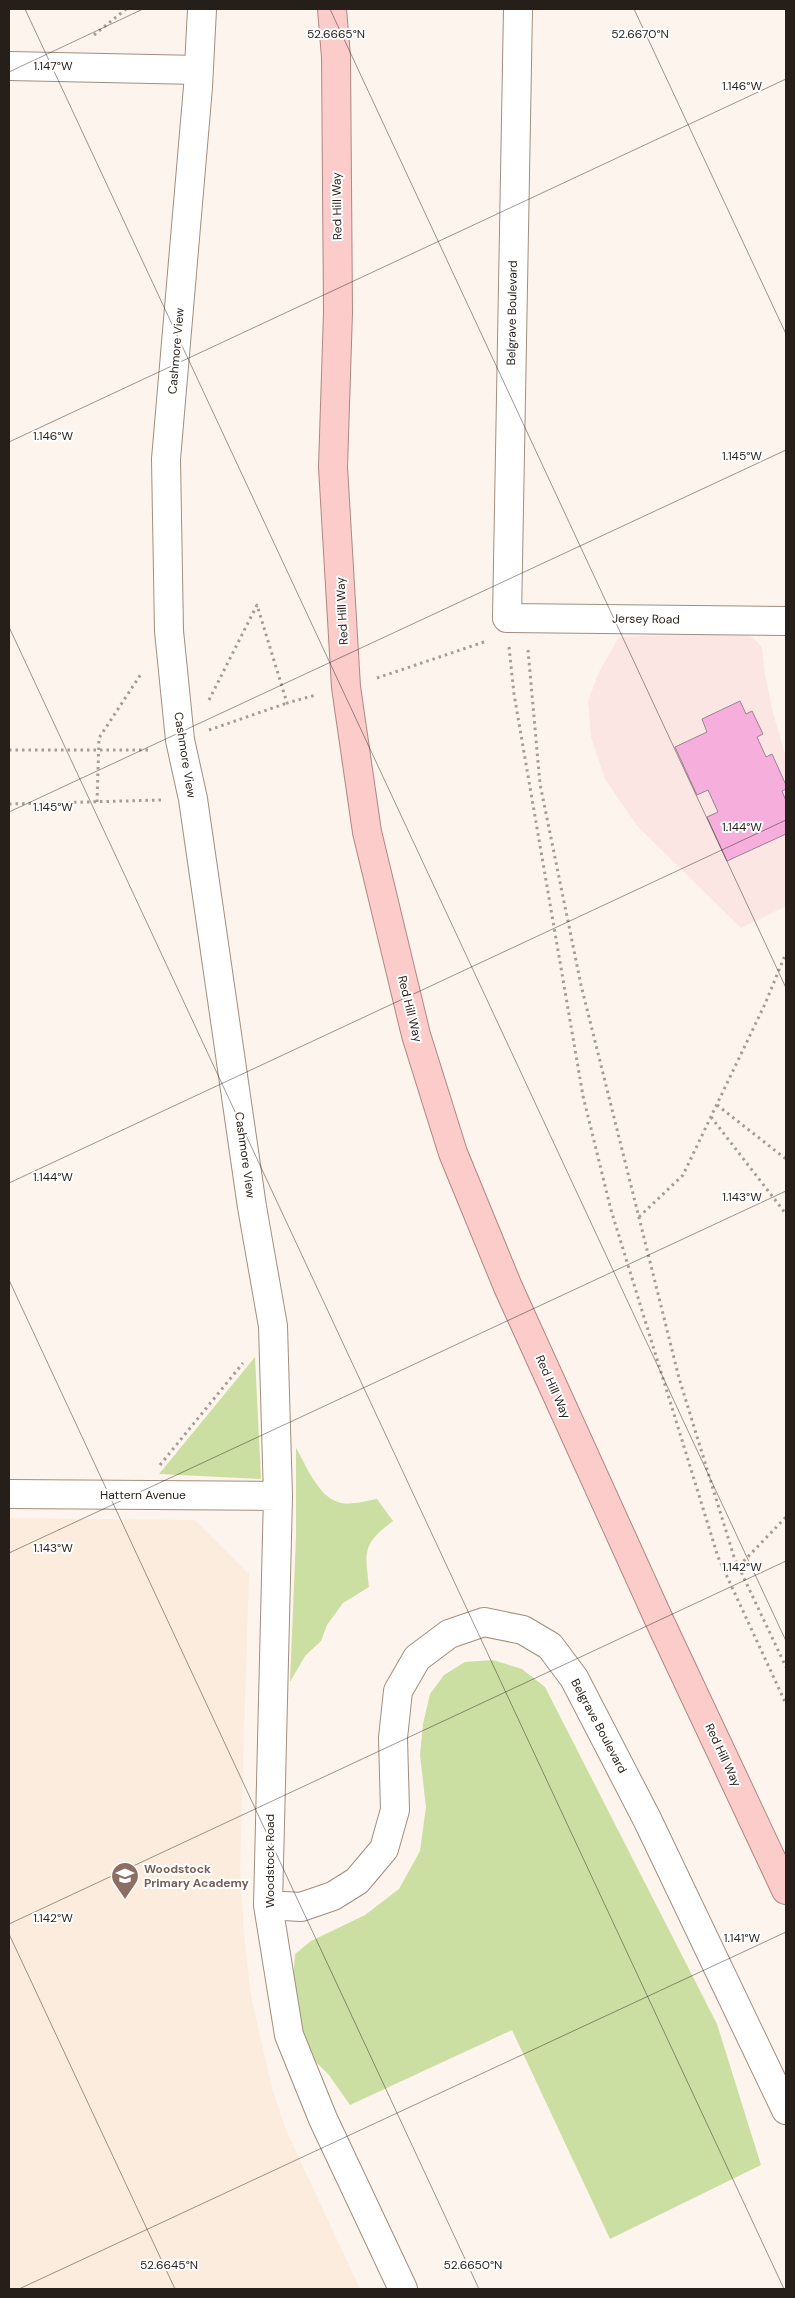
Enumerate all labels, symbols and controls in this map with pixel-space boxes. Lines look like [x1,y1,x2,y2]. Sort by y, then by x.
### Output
text: 52.6665°N [307,26,365,42]
text: 52.6670°N [611,26,669,42]
text: 1.147°W [33,58,73,74]
text: 1.146°W [722,78,762,94]
street label: Red Hill Way [328,172,346,240]
street label: Belgrave Boulevard [503,260,521,366]
street label: Cashmore View [164,307,188,395]
text: 1.146°W [33,428,73,444]
text: 1.145°W [722,448,762,464]
street label: Red Hill Way [332,576,352,645]
street label: Jersey Road [612,610,680,628]
street label: Cashmore View [170,711,200,799]
text: 1.145°W [33,799,73,815]
text: 1.144°W [722,819,762,835]
street label: Red Hill Way [394,974,426,1044]
street label: Cashmore View [231,1111,259,1199]
text: 1.144°W [33,1169,73,1185]
text: 1.143°W [722,1189,762,1205]
street label: Red Hill Way [532,1353,574,1422]
street label: Hattern Avenue [100,1487,186,1503]
text: 1.143°W [33,1540,73,1556]
text: 1.142°W [722,1559,762,1575]
street label: Belgrave Boulevard [567,1676,631,1776]
street label: Red Hill Way [701,1721,745,1789]
street label: Woodstock Road [262,1814,278,1908]
school or university icon: Woodstock Primary Academy [110,1861,140,1900]
place label: Woodstock Primary Academy [144,1861,250,1891]
text: 1.142°W [33,1910,73,1926]
text: 1.141°W [724,1930,761,1946]
text: 52.6645°N [140,2257,198,2273]
text: 52.6650°N [444,2257,502,2273]

